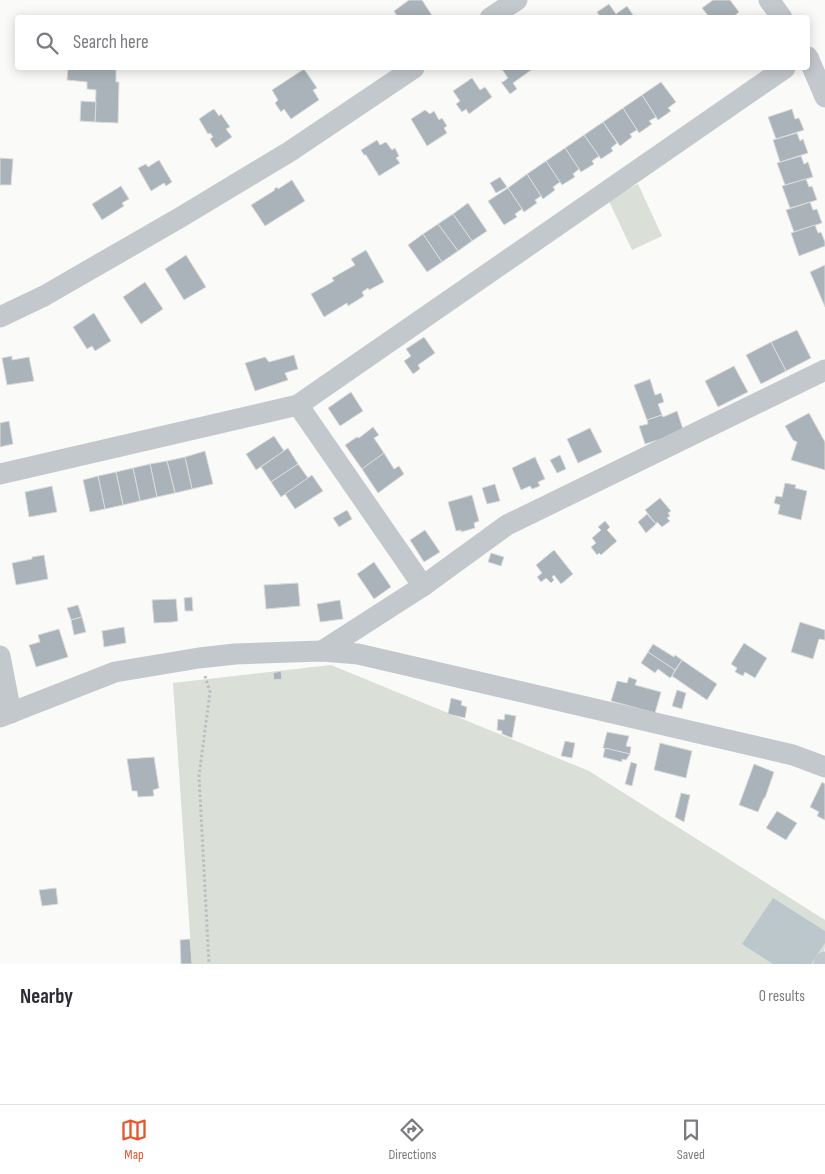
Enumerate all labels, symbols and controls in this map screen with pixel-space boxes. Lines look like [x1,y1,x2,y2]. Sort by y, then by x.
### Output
search box [15,15,810,70]
icon: search [33,29,61,57]
text: Search here [73,31,149,54]
text: Nearby [20,984,73,1009]
text: 0 results [759,987,805,1006]
tab: Map [120,1116,148,1163]
tab: Directions [388,1116,437,1163]
tab: Saved [677,1116,705,1163]

